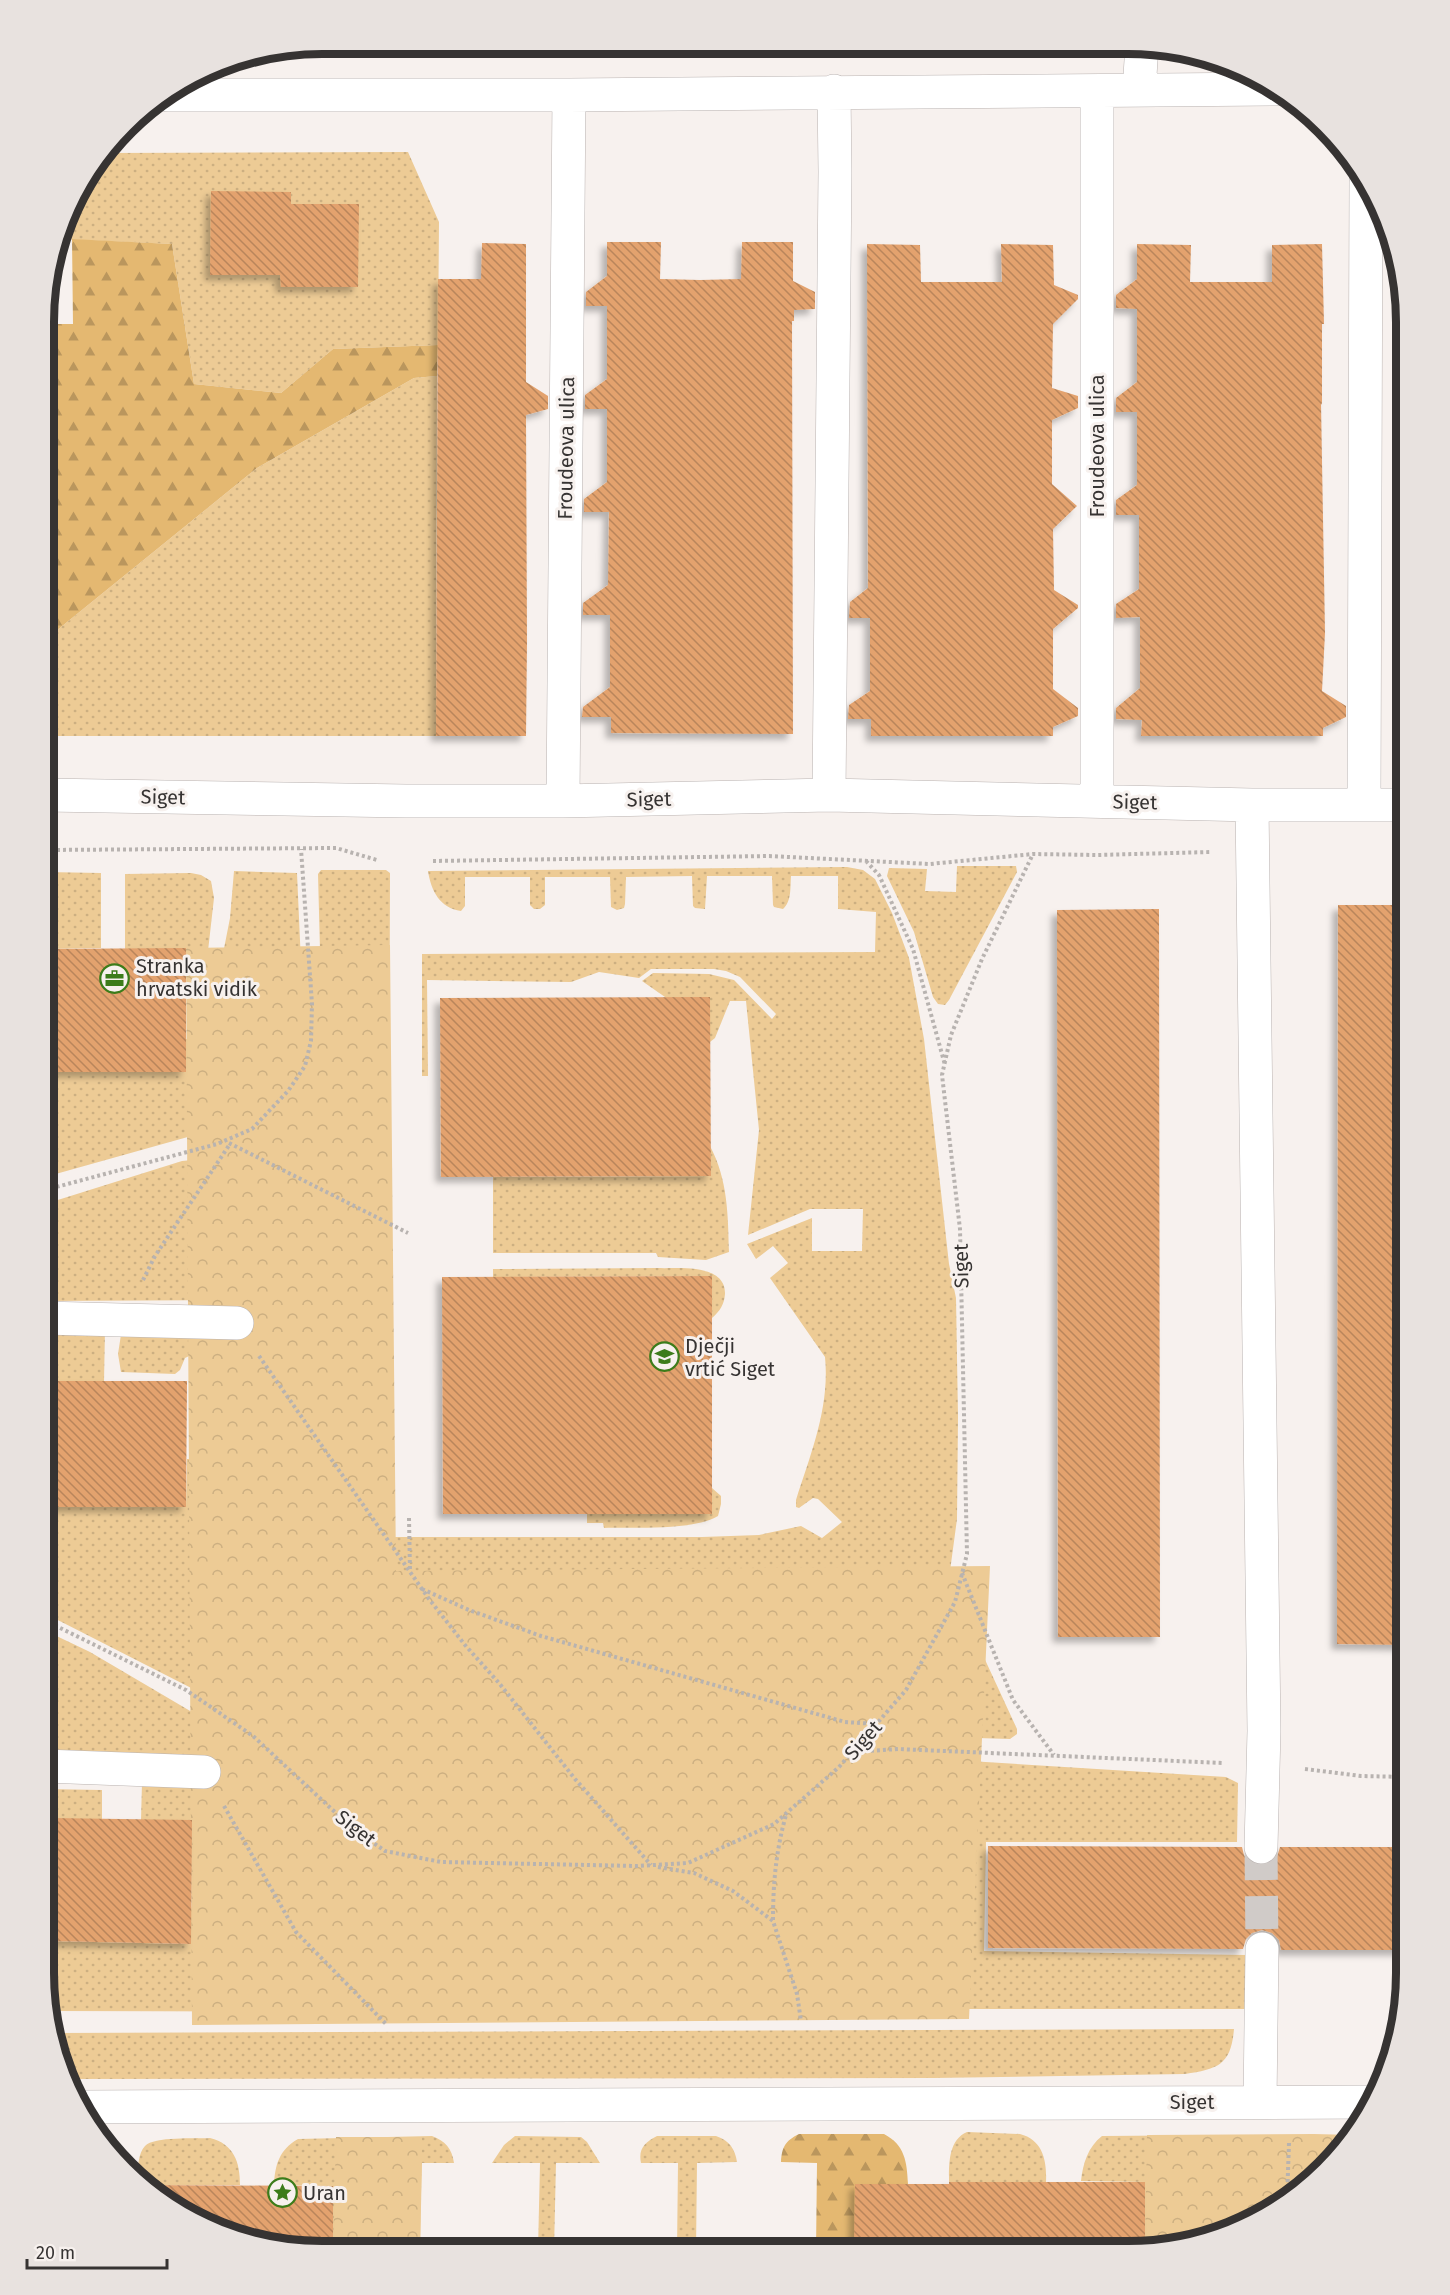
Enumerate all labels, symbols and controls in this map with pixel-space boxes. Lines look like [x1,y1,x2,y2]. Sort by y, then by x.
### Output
street label: Froudeova ulica [1085,374,1109,518]
street label: Froudeova ulica [553,376,579,520]
street label: Siget [140,785,186,809]
street label: Siget [626,787,672,811]
street label: Siget [1112,790,1158,814]
place label: Stranka hrvatski vidik [136,954,258,1001]
office icon: Stranka hrvatski vidik [99,962,131,994]
street label: Siget [949,1243,973,1289]
place label: Dječji vrtić Siget [685,1334,776,1381]
school or university icon: Dječji vrtić Siget [648,1341,680,1373]
street label: Siget [839,1715,887,1765]
street label: Siget [331,1805,382,1852]
street label: Siget [1170,2090,1215,2114]
place icon: Uran [266,2177,298,2209]
place label: Uran [303,2181,346,2205]
scale bar [27,2232,166,2270]
text: 20 m [36,2242,75,2264]

